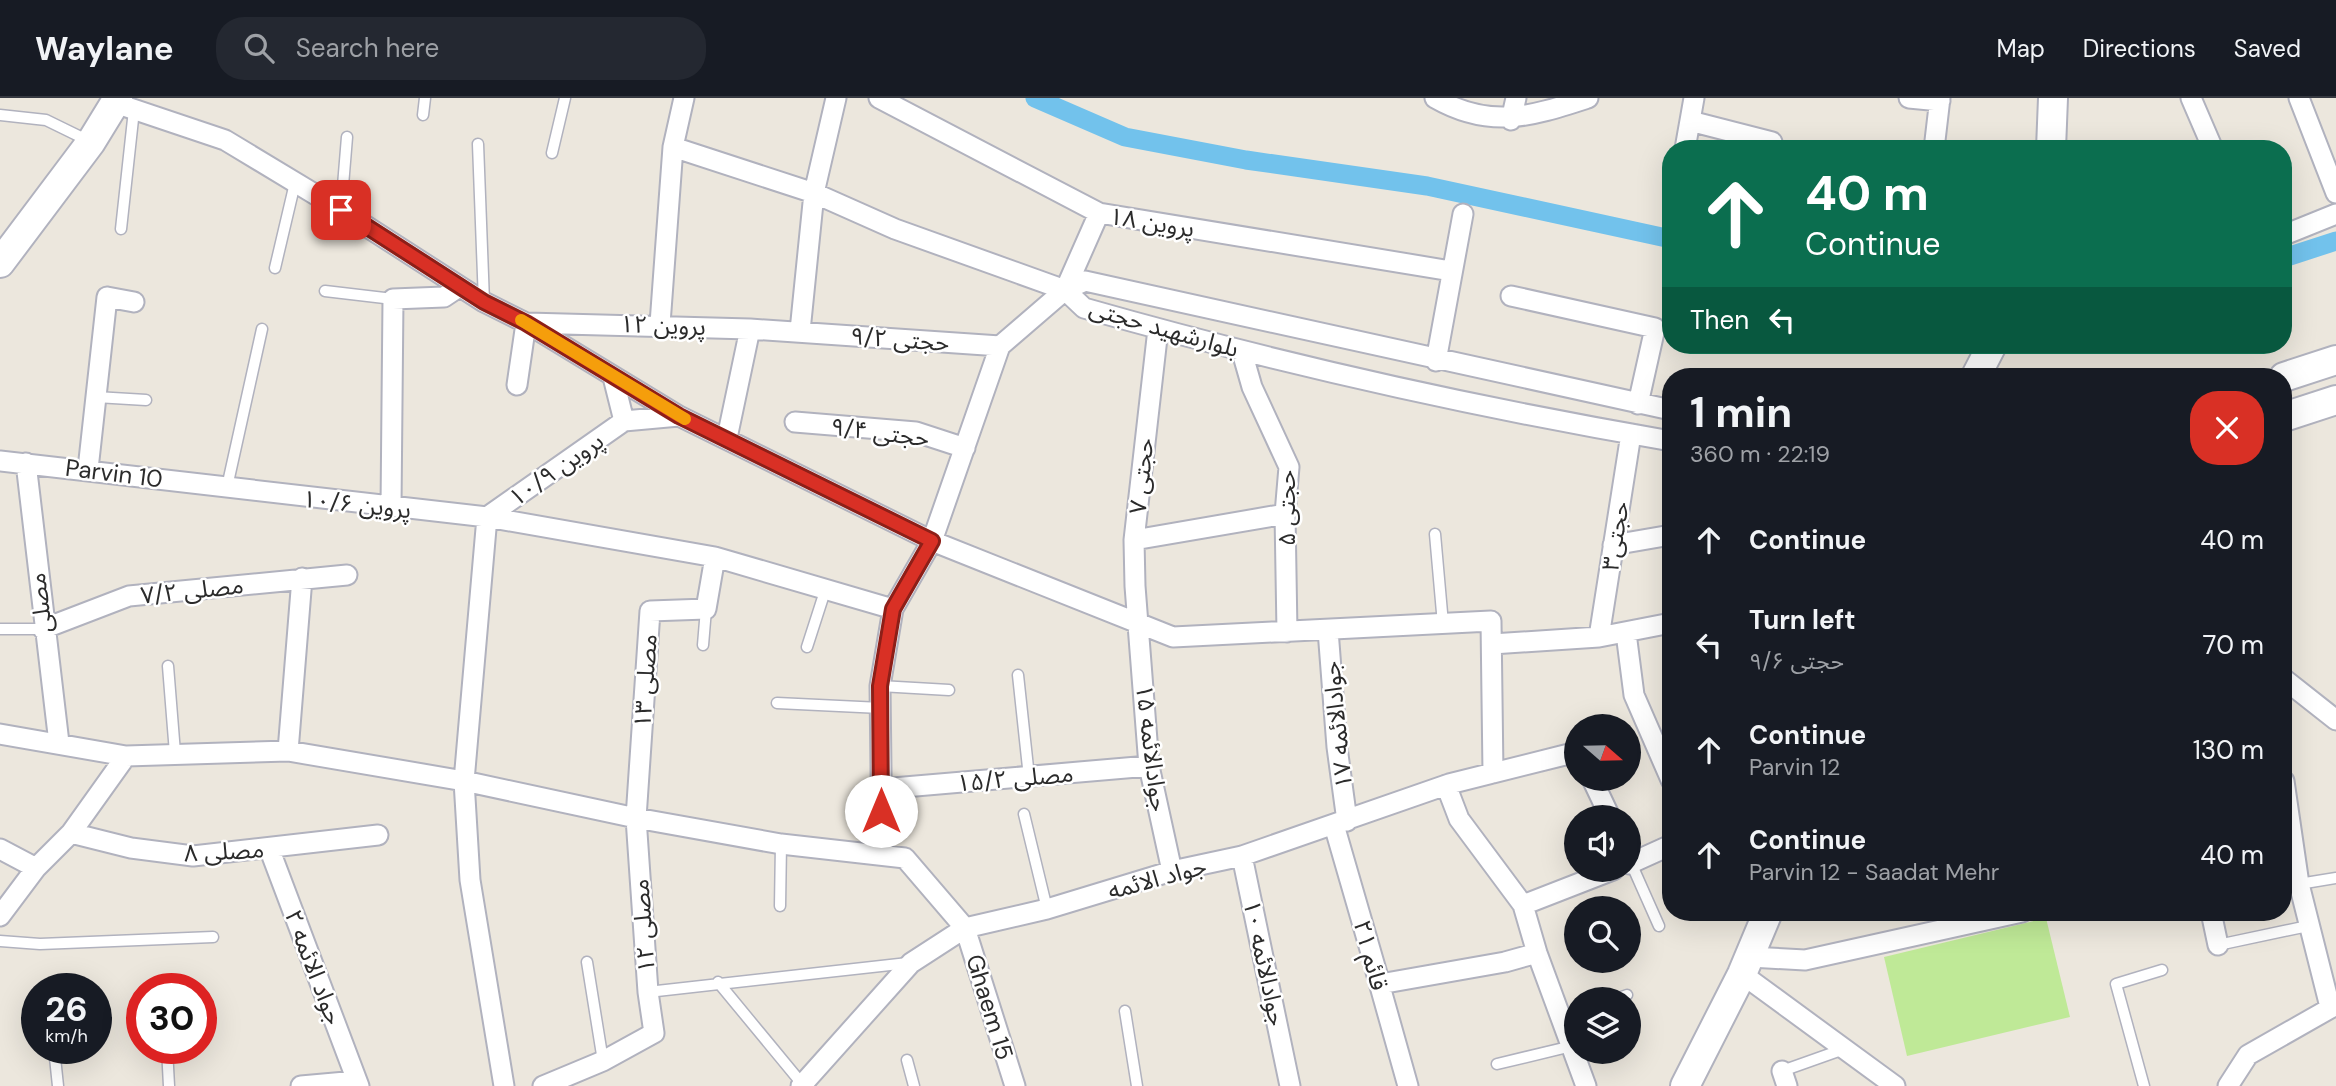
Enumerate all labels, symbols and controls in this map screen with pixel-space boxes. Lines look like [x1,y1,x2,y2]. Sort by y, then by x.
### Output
search box [216,17,706,80]
text: Waylane [35,27,174,70]
icon: search [240,29,278,67]
text: Search here [296,31,439,65]
text: Map [1997,33,2045,64]
text: Directions [2083,33,2196,64]
text: Saved [2234,33,2301,64]
text: 40 m [1805,161,1929,225]
icon: ahead [1690,168,1781,259]
pin [311,180,371,240]
icon: arrive [322,191,360,229]
street label: پروین ۱۸ [1107,200,1197,244]
text: Continue [1805,223,1940,265]
street label: بلوارشهید حجتی [1086,292,1242,364]
icon: left [1763,301,1801,339]
text: Then [1690,303,1749,337]
street label: پروین ۱۲ [619,308,706,342]
street label: حجتی ۹/۲ [849,320,951,358]
text: 1 min [1690,385,1792,440]
button: close [2190,391,2264,465]
street label: حجتی ۹/۴ [829,411,931,453]
street label: پروین ۱۰/۹ [502,425,610,513]
street label: حجتی ۷ [1122,437,1160,515]
text: 360 m · 22:19 [1690,439,1830,469]
street label: Parvin 10 [64,452,164,494]
street label: حجتی ۵ [1271,470,1302,546]
street label: پروین ۱۰/۶ [301,483,413,525]
street label: حجتی۳ [1594,499,1636,573]
icon: ahead [1690,521,1728,559]
text: Continue [1749,523,1866,557]
text: 40 m [2200,523,2264,557]
street label: مصلی ۷/۲ [139,569,245,611]
street label: مصلی [21,571,59,635]
text: Turn left [1749,603,1856,637]
icon: left [1690,626,1728,664]
text: 70 m [2203,628,2264,662]
street label: مصلی ۱۳ [626,633,664,729]
text: حجتی ۹/۶ [1749,646,1844,676]
street label: جوادالائمه ۱۷ [1315,660,1359,790]
street label: جوادالائمه ۱۵ [1129,683,1175,813]
north arrow [1564,714,1642,791]
map controls [1564,714,1641,1064]
text: Continue [1749,718,1866,752]
icon: ahead [1690,731,1728,769]
text: 130 m [2193,733,2264,767]
text: Parvin 12 [1749,752,1840,782]
street label: مصلی ۱۵/۲ [955,757,1075,799]
position arrow [844,774,918,848]
button: sound [1564,805,1641,882]
text: Continue [1749,823,1866,857]
street label: مصلی ۸ [183,833,265,869]
icon: ahead [1690,836,1728,874]
text: 40 m [2200,838,2264,872]
street label: جواد الائمه [1104,850,1210,906]
text: Parvin 12 - Saadat Mehr [1749,857,1999,887]
street label: مصلی ۱۲ [624,878,662,974]
button: search [1564,896,1641,973]
street label: جوادالائمه ۱۰ [1237,897,1293,1029]
street label: جواد الائمه ۲ [278,905,350,1029]
street label: قائم ۲۱ [1345,916,1395,994]
street label: Ghaem 15 [959,951,1021,1063]
speed limit sign: 30 [126,973,217,1064]
text: 26 [45,986,88,1032]
button: layers [1564,987,1641,1064]
text: km/h [45,1024,88,1048]

